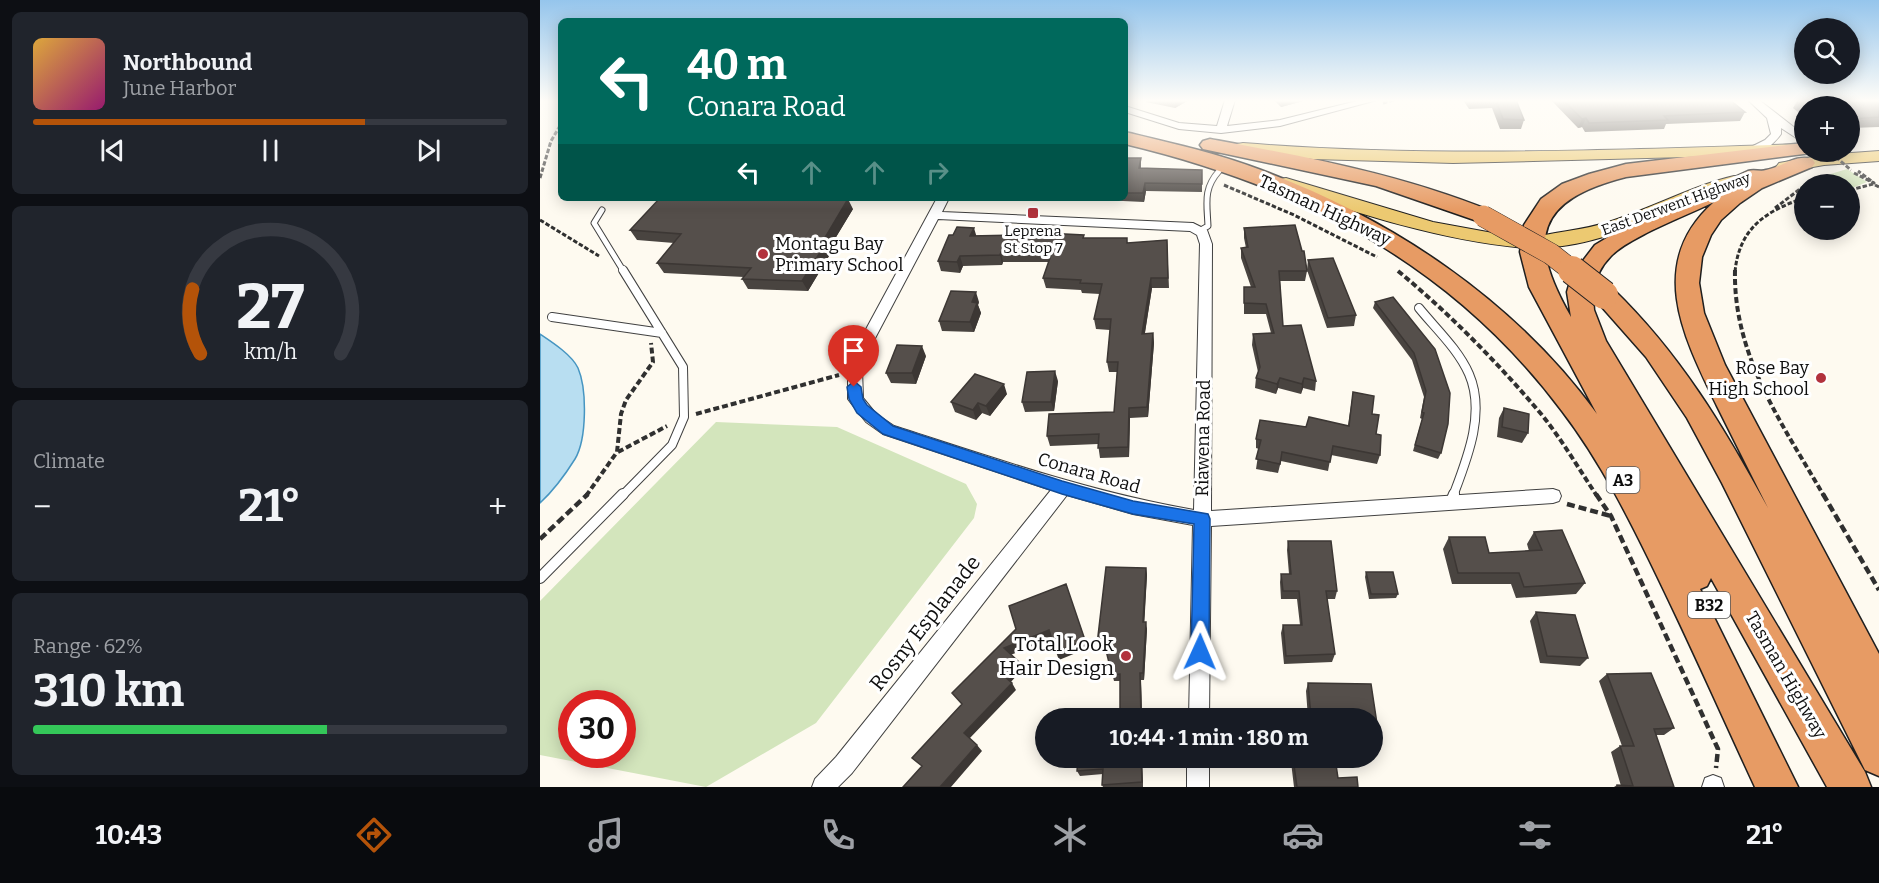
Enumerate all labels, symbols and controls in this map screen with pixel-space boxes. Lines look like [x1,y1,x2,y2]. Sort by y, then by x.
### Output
map controls [1794,18,1860,240]
button: search [1794,18,1860,84]
text: 40 m [687,40,787,90]
icon: left [588,42,666,120]
text: Northbound [123,49,252,76]
text: June Harbor [123,76,236,100]
text: Conara Road [687,91,846,123]
button: + [1794,96,1860,162]
icon: previous [96,134,129,167]
icon: pause [254,134,287,167]
icon: next [412,134,445,167]
icon: left [732,156,765,189]
icon: ahead [795,156,828,189]
icon: ahead [858,156,891,189]
icon: right [921,156,954,189]
street label: East Derwent Highway [1599,169,1753,239]
street label: Tasman Highway [1256,170,1395,250]
button: − [1794,174,1860,240]
marker: Leprena St Stop 7 [1026,206,1040,220]
place label: Leprena St Stop 7 [1003,222,1063,257]
place label: Montagu Bay Primary School [775,233,904,276]
marker: Montagu Bay Primary School [756,247,770,261]
text: 27 [236,270,304,345]
pin [828,325,879,387]
icon: arrive [837,334,870,367]
text: km/h [243,339,297,365]
place label: Rose Bay High School [1708,357,1809,400]
marker: Rose Bay High School [1814,371,1828,385]
street label: Riawena Road [1191,379,1215,497]
street label: Conara Road [1035,448,1143,498]
text: Climate [33,449,105,473]
road number: A3 [1606,467,1640,493]
text: 21° [238,479,301,533]
text: − [33,487,51,527]
text: + [488,487,507,527]
street label: Rosny Esplanade [864,550,986,696]
road number: B32 [1688,592,1730,618]
street label: Tasman Highway [1741,608,1832,743]
position arrow [1168,620,1232,684]
place label: Total Look Hair Design [999,631,1114,681]
text: Range · 62% [33,634,143,658]
marker: Total Look Hair Design [1119,649,1133,663]
text: 310 km [33,664,184,718]
speed limit sign: 30 [558,690,636,768]
text: 10:44 · 1 min · 180 m [1110,724,1309,751]
icon: directions [353,814,395,856]
icon: music [585,814,627,856]
icon: phone [817,814,859,856]
icon: climate [1049,814,1091,856]
icon: car [1282,814,1324,856]
icon: filters [1514,814,1556,856]
text: 10:43 [95,819,162,851]
text: 21° [1746,819,1784,851]

